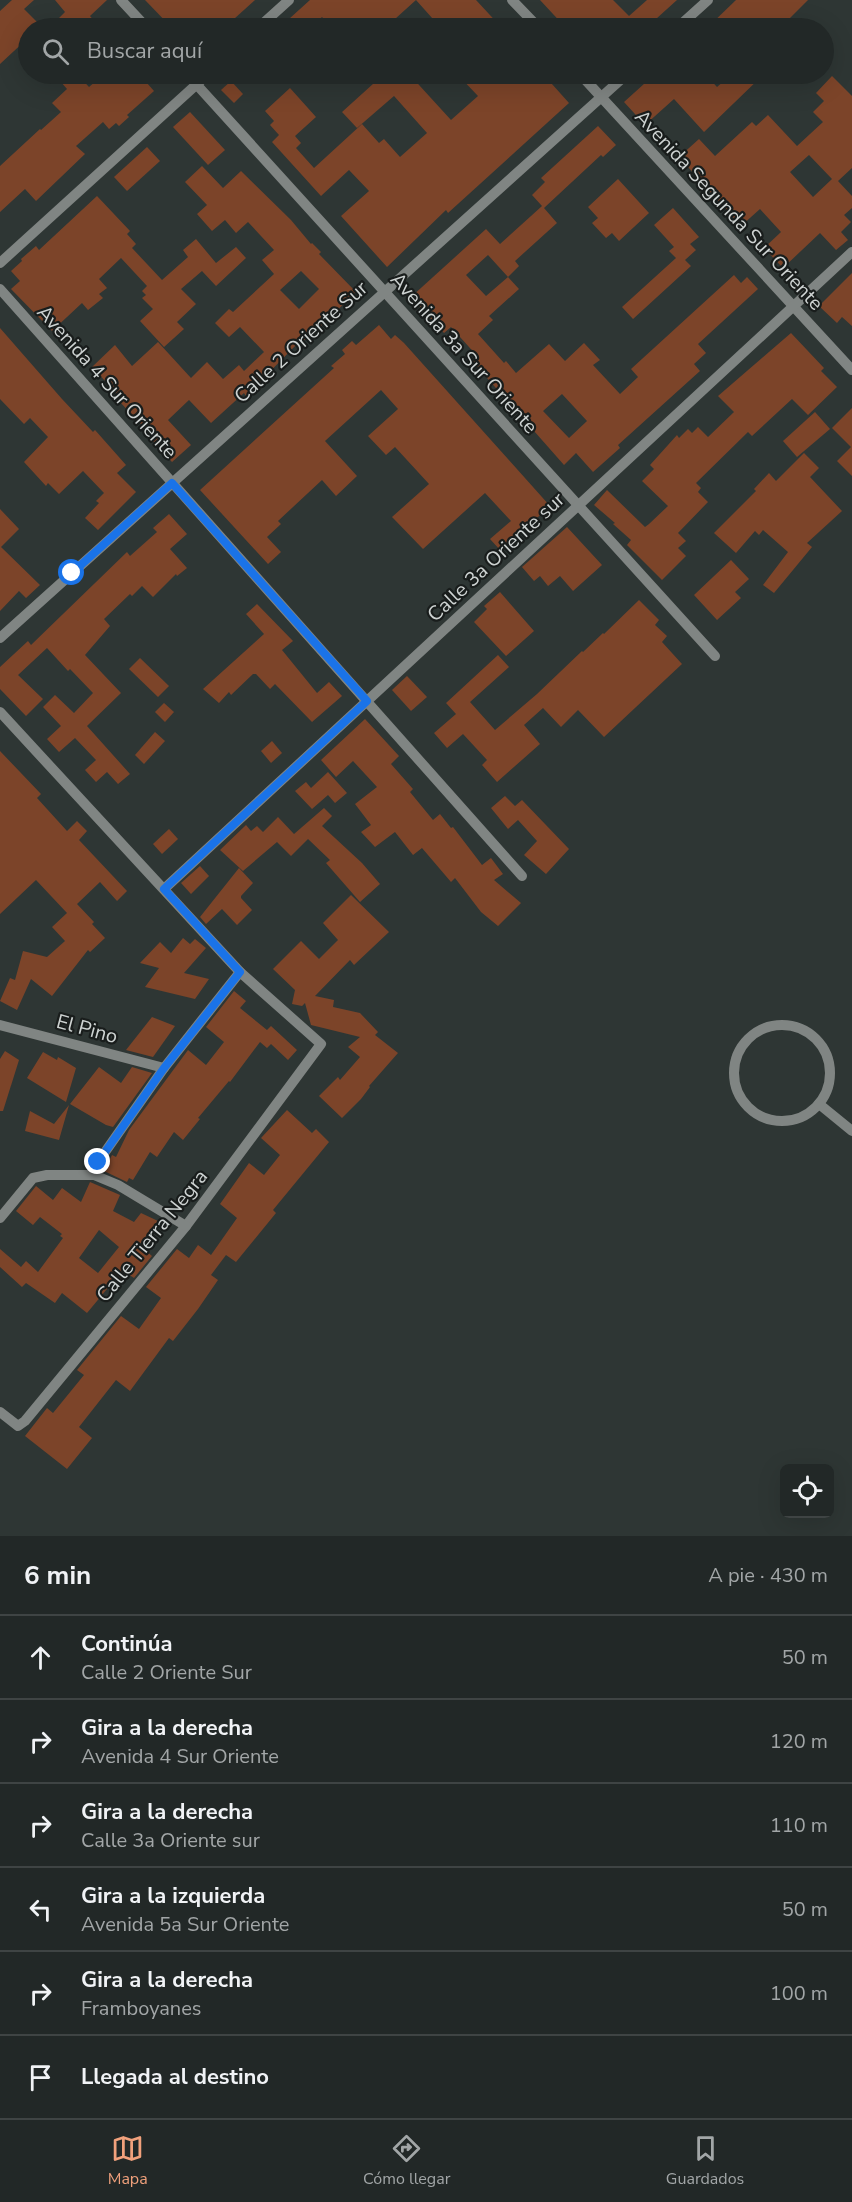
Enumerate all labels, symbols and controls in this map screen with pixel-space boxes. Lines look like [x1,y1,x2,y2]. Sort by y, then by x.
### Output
search box [18,18,834,84]
icon: search [39,35,72,68]
text: Buscar aquí [87,36,202,66]
street label: Avenida Segunda Sur Oriente [629,104,829,316]
street label: Avenida 3a Sur Oriente [384,266,544,440]
street label: Calle 2 Oriente Sur [228,275,374,409]
street label: Avenida 4 Sur Oriente [31,299,183,465]
street label: Calle 3a Oriente sur [421,486,571,628]
route start [58,559,84,585]
street label: El Pino [53,1008,121,1050]
route end [84,1148,110,1174]
street label: Calle Tierra Negra [90,1164,214,1308]
map controls [780,1464,834,1518]
button: locate [780,1464,834,1518]
text: 6 min [24,1558,91,1593]
text: A pie · 430 m [708,1562,828,1589]
text: Continúa [81,1629,172,1659]
icon: ahead [24,1641,57,1674]
text: 50 m [782,1644,828,1671]
text: Calle 2 Oriente Sur [81,1659,252,1686]
text: Gira a la derecha [81,1713,253,1743]
icon: right [24,1725,57,1758]
text: 120 m [770,1728,828,1755]
text: Avenida 4 Sur Oriente [81,1743,279,1770]
text: Gira a la derecha [81,1797,253,1827]
icon: right [24,1809,57,1842]
text: 110 m [770,1812,828,1839]
text: Calle 3a Oriente sur [81,1827,260,1854]
text: Gira a la izquierda [81,1881,265,1911]
icon: left [24,1893,57,1926]
text: 50 m [782,1896,828,1923]
text: Avenida 5a Sur Oriente [81,1911,290,1938]
text: Gira a la derecha [81,1965,253,1995]
icon: right [24,1977,57,2010]
text: 100 m [770,1980,828,2007]
text: Framboyanes [81,1995,201,2022]
icon: arrive [24,2061,57,2094]
text: Llegada al destino [81,2062,269,2092]
tab: Mapa [108,2132,148,2190]
tab: Cómo llegar [363,2132,450,2190]
tab: Guardados [666,2132,744,2190]

